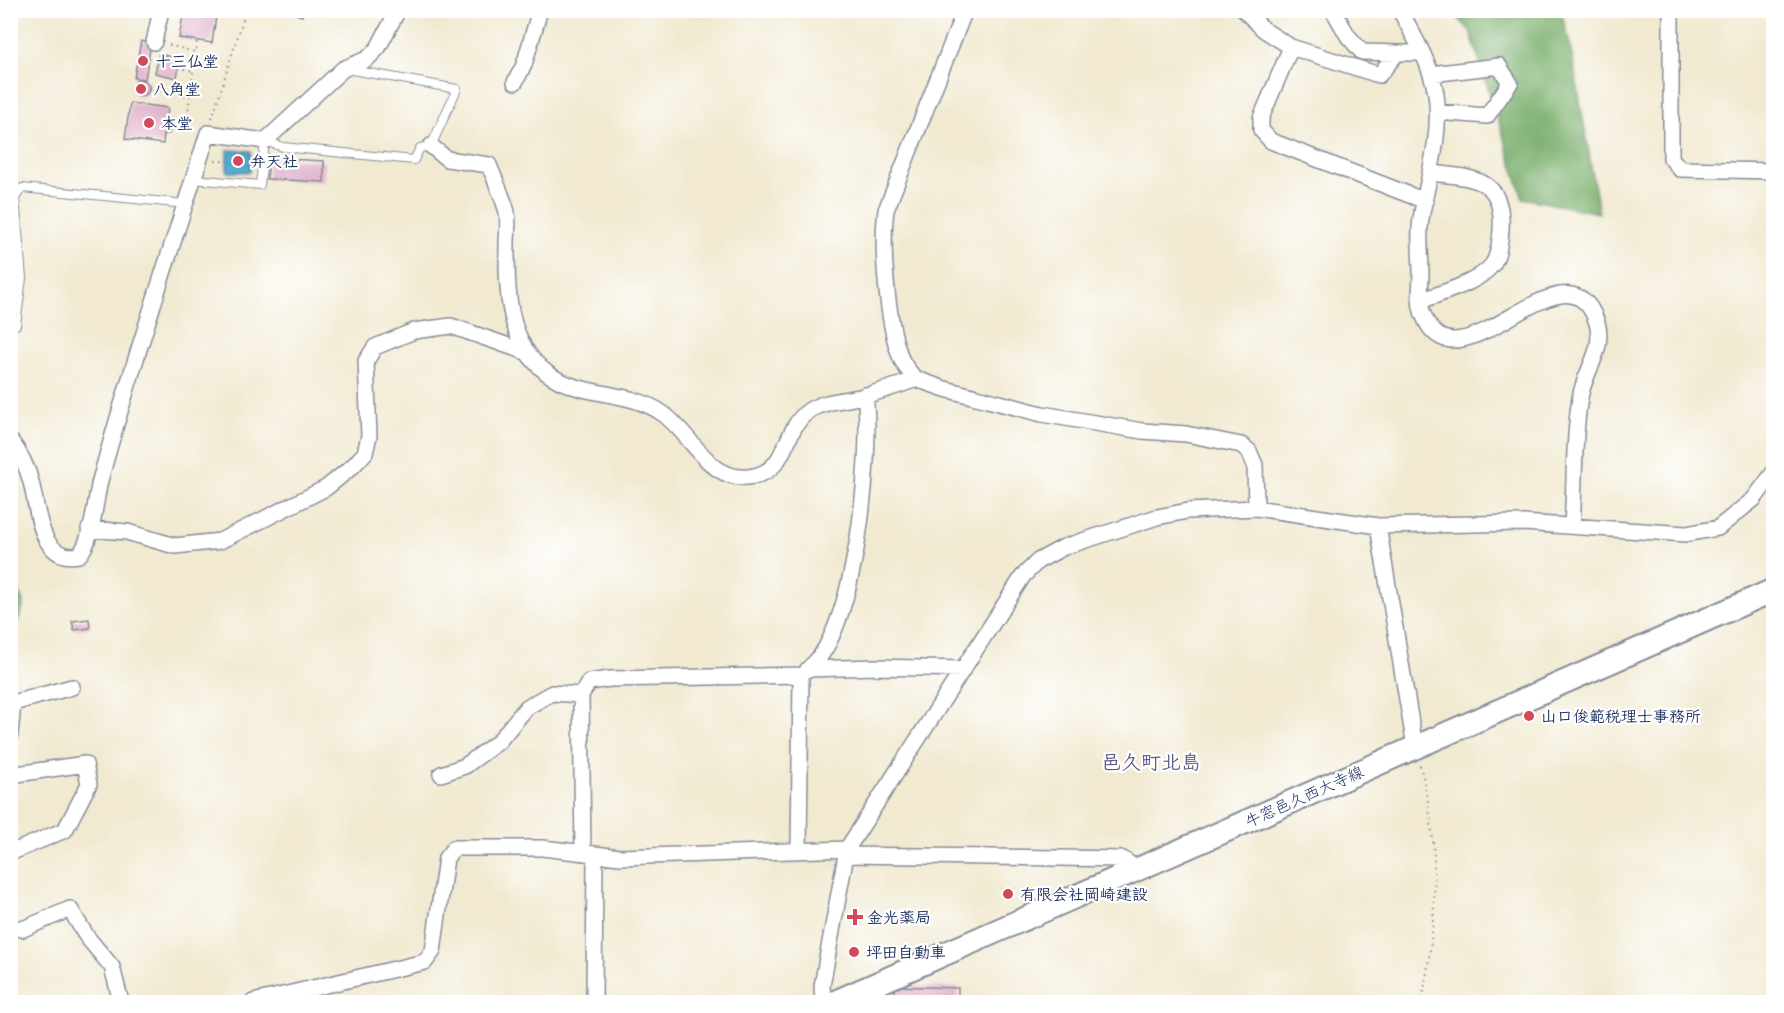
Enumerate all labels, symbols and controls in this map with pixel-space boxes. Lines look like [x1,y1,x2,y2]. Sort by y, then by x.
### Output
place label: 十三仏堂 [155,52,219,72]
marker: 十三仏堂 [136,54,150,68]
place label: 八角堂 [153,80,201,100]
marker: 八角堂 [134,82,148,96]
place label: 本堂 [161,114,193,134]
marker: 本堂 [142,116,156,130]
place label: 弁天社 [250,152,298,172]
marker: 弁天社 [231,154,245,168]
place label: 山口俊範税理士事務所 [1541,707,1701,727]
marker: 山口俊範税理士事務所 [1522,709,1536,723]
district label: 邑久町北島 [1101,750,1201,775]
street label: 牛窓邑久西大寺線 [1242,762,1367,832]
place label: 有限会社岡崎建設 [1020,885,1148,905]
marker: 有限会社岡崎建設 [1001,887,1015,901]
place label: 金光薬局 [867,908,931,928]
marker: 金光薬局 [848,910,862,924]
place label: 坪田自動車 [866,943,946,963]
marker: 坪田自動車 [847,945,861,959]

